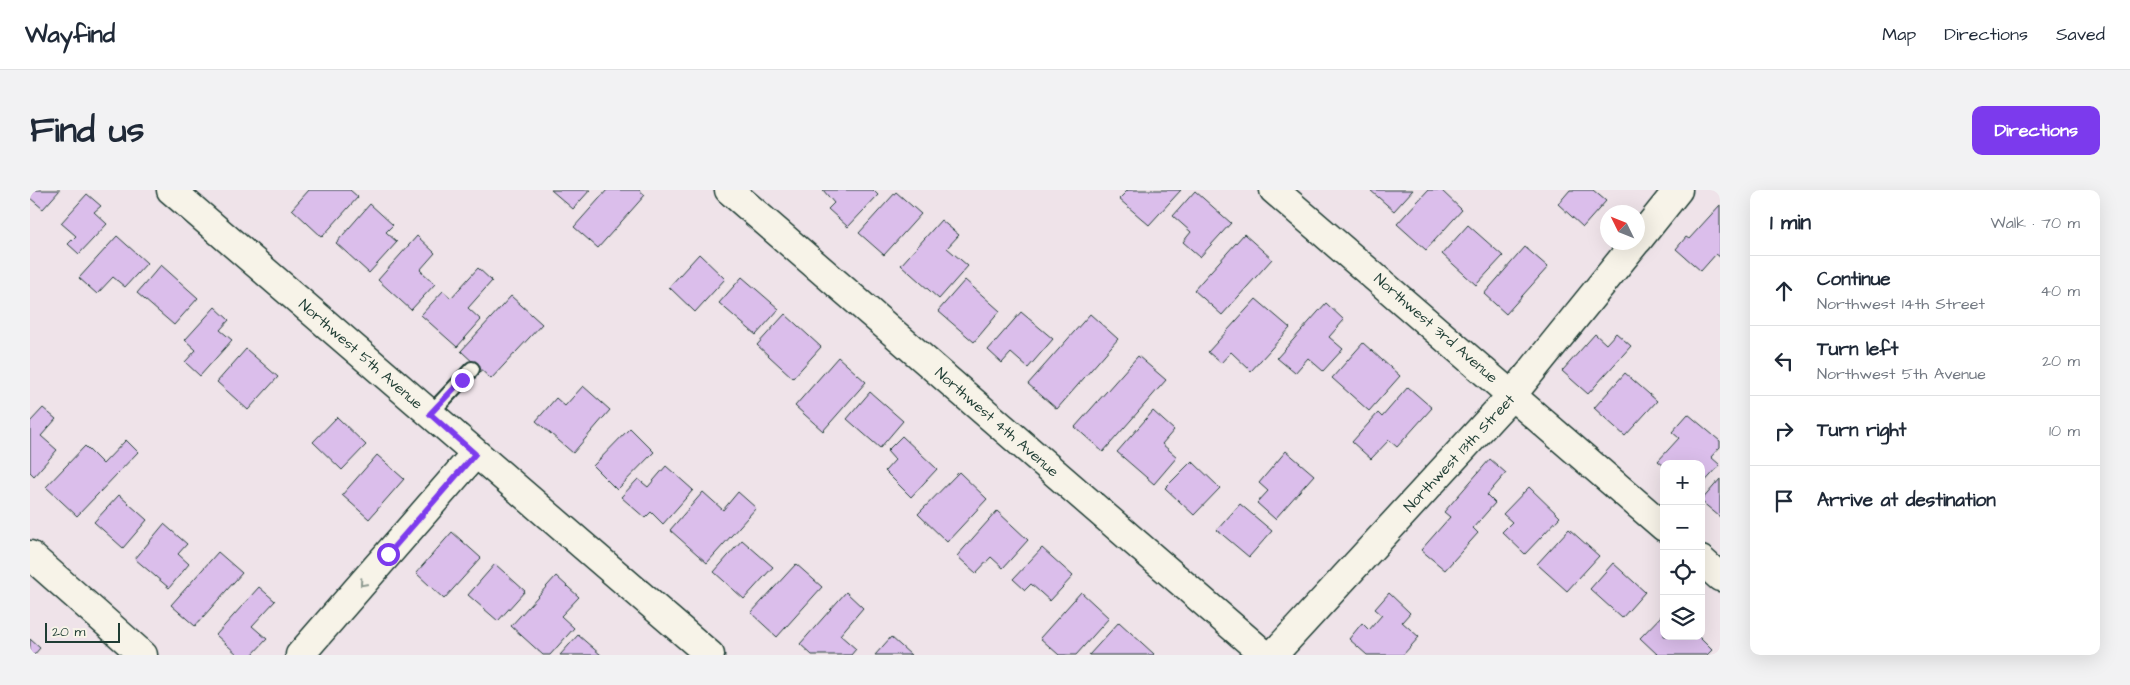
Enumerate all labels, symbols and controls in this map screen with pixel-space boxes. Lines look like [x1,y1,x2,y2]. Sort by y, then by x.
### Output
text: Wayfind [25,18,115,52]
text: Map [1882,22,1916,47]
text: Directions [1944,22,2028,47]
text: Saved [2056,22,2105,47]
text: Find us [30,106,144,155]
button: Directions [1972,106,2100,155]
north arrow [1600,205,1645,250]
text: 1 min [1770,208,1811,237]
text: Walk · 70 m [1991,212,2080,234]
text: Continue [1817,266,1891,293]
street label: Northwest 3rd Avenue [1369,269,1502,388]
icon: ahead [1770,277,1798,305]
text: 40 m [2040,280,2080,302]
text: Northwest 14th Street [1817,293,1985,315]
street label: Northwest 5th Avenue [294,295,427,414]
text: Turn left [1817,336,1898,363]
icon: left [1770,347,1798,375]
text: 20 m [2042,350,2080,372]
street label: Northwest 4th Avenue [930,363,1063,482]
text: Northwest 5th Avenue [1817,363,1986,385]
route end [451,369,474,392]
street label: Northwest 13th Street [1399,390,1520,517]
icon: right [1770,417,1798,445]
text: Turn right [1817,417,1906,444]
text: 10 m [2049,420,2080,442]
map controls [1660,460,1705,640]
button: + [1660,460,1705,505]
icon: arrive [1770,487,1798,515]
text: Arrive at destination [1817,487,1996,514]
button: − [1660,505,1705,550]
route start [377,543,400,566]
button: locate [1660,550,1705,595]
one-way arrow [359,577,368,586]
button: layers [1660,595,1705,640]
scale bar [45,620,120,643]
text: 20 m [52,622,85,642]

